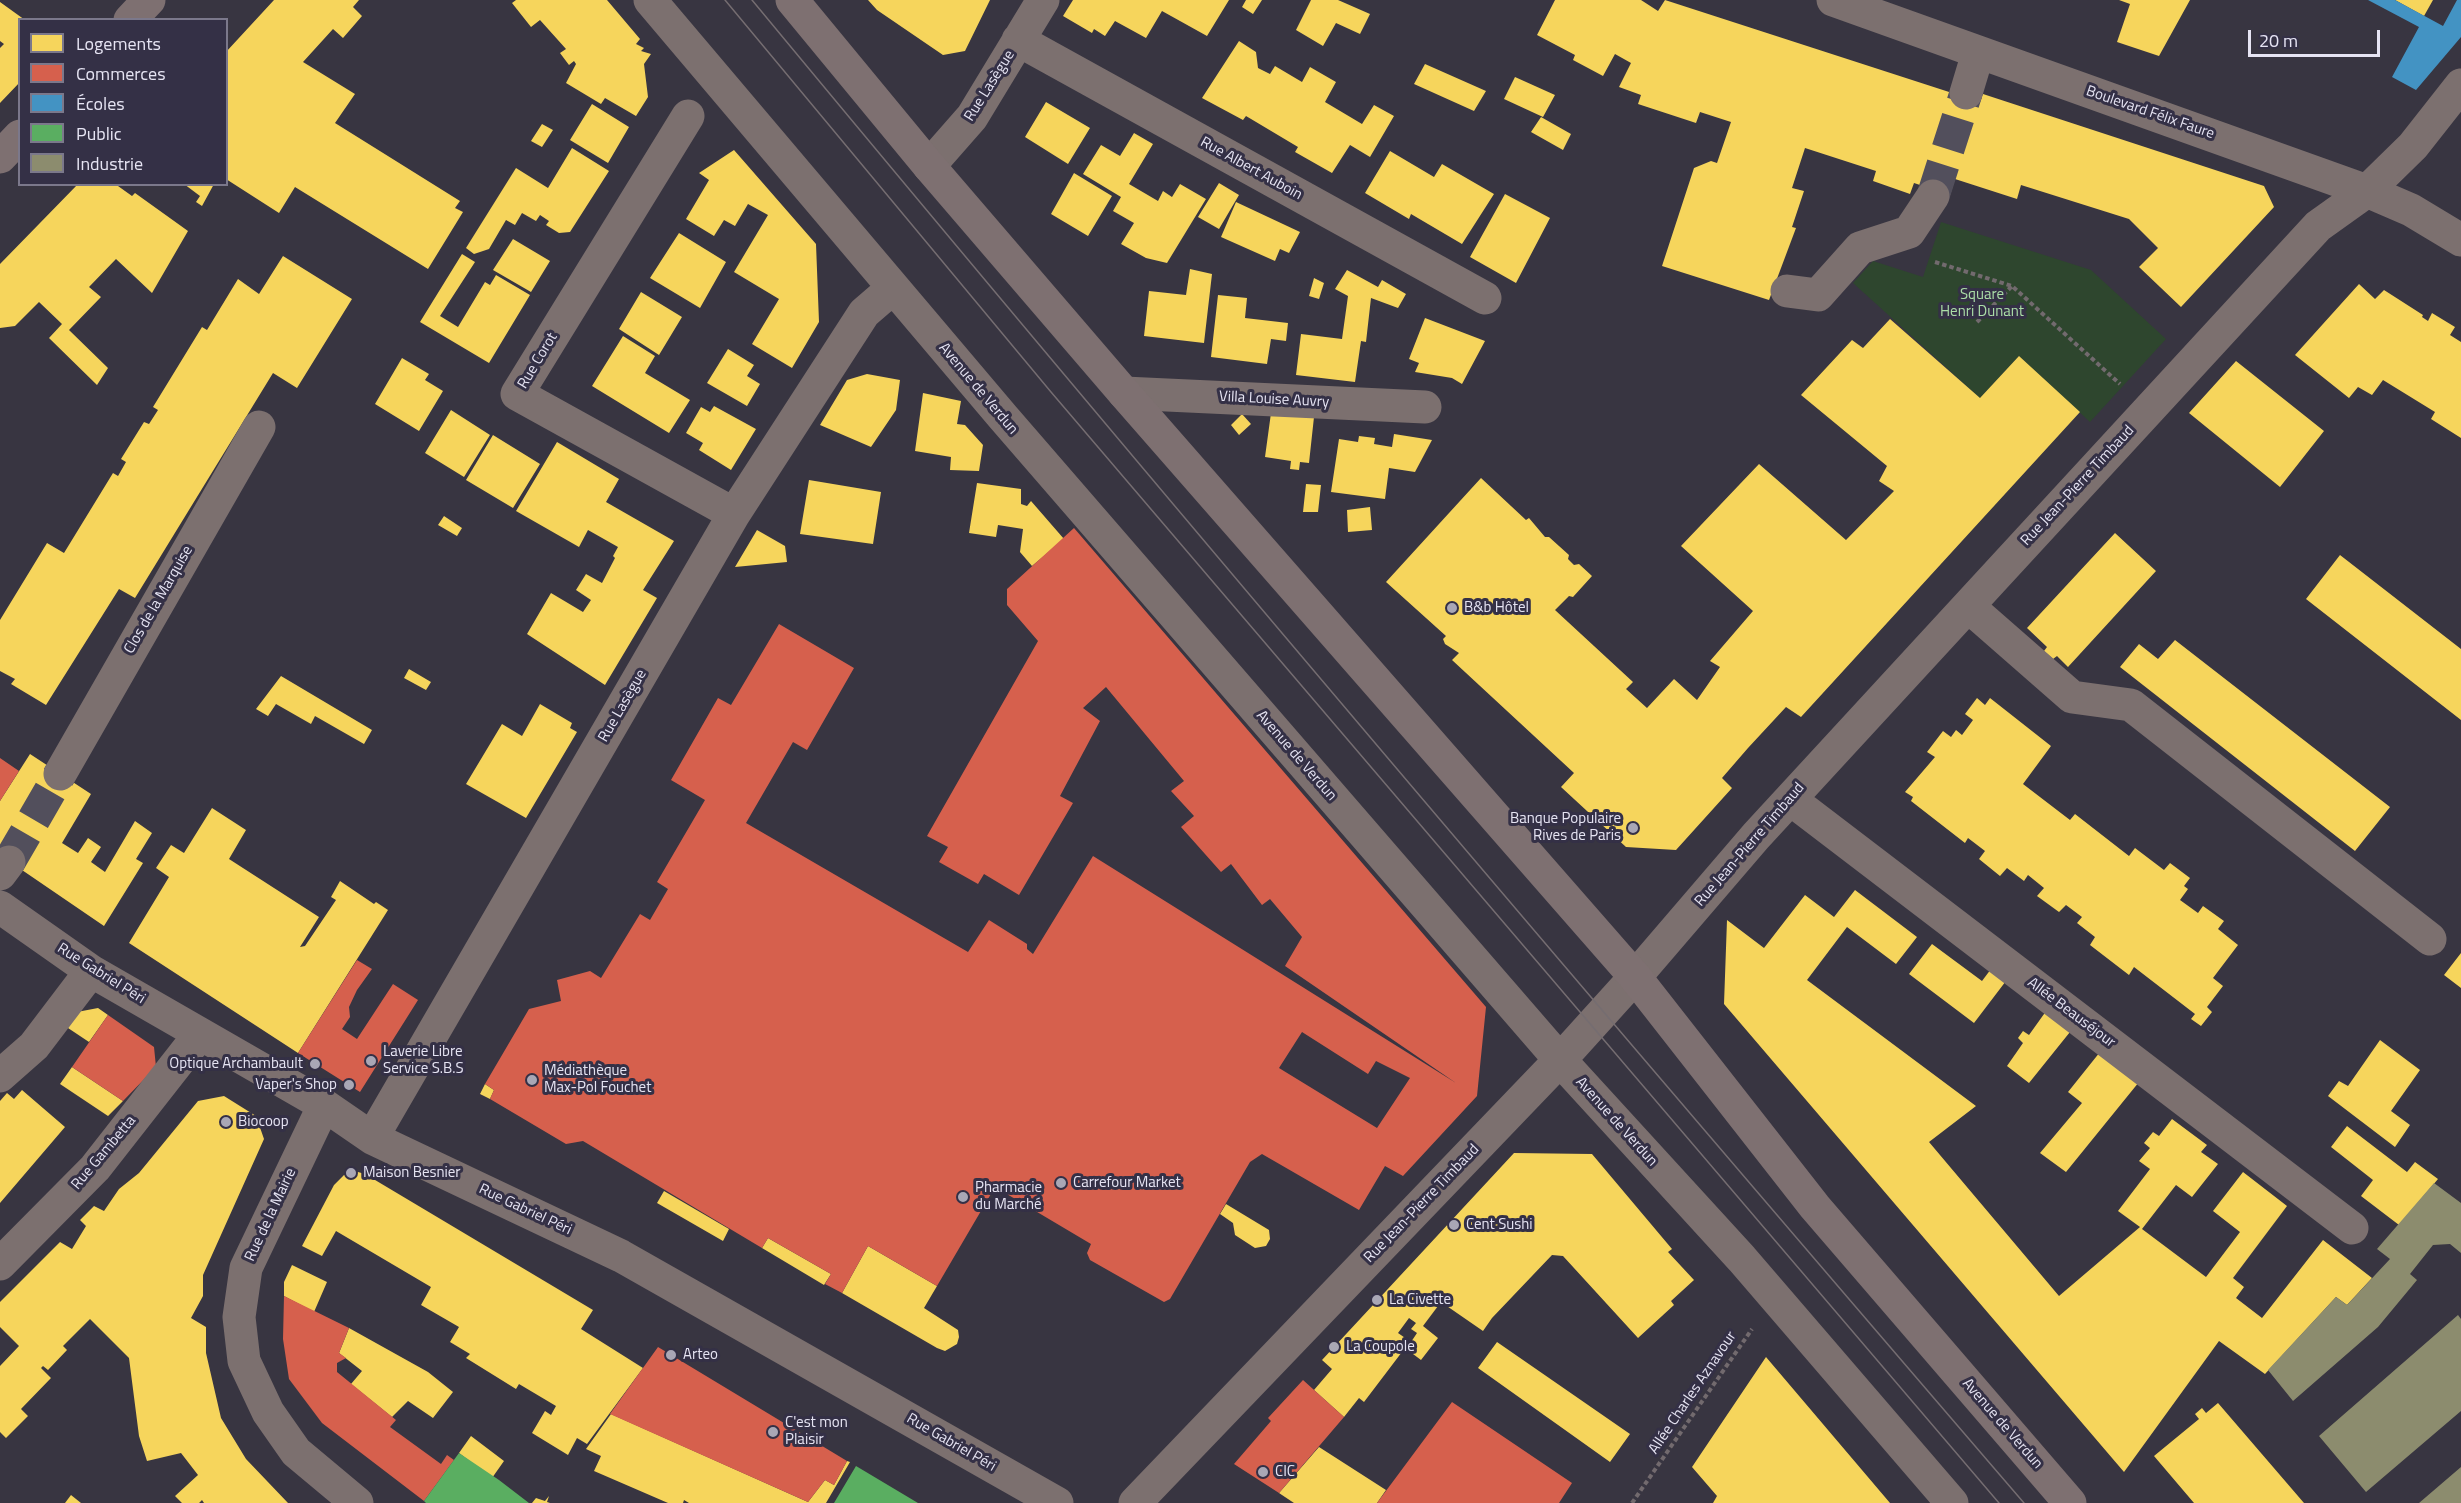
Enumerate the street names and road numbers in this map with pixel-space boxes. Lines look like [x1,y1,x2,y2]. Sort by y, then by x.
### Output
street label: Rue Lasègue [961,47,1019,125]
street label: Boulevard Félix Faure [2084,83,2216,143]
street label: Rue Albert Auboin [1197,134,1305,204]
street label: Rue Corot [514,330,562,392]
street label: Avenue de Verdun [935,340,1021,438]
street label: Villa Louise Auvry [1218,388,1330,412]
street label: Rue Jean-Pierre Timbaud [2018,422,2138,550]
street label: Clos de la Marquise [121,543,197,657]
street label: Rue Lasègue [595,667,651,745]
street label: Avenue de Verdun [1252,707,1340,805]
street label: Rue Jean-Pierre Timbaud [1691,780,1809,910]
street label: Rue Gabriel Péri [54,940,148,1008]
street label: Allée Beauséjour [2023,974,2119,1052]
street label: Avenue de Verdun [1571,1074,1661,1170]
street label: Rue Gambetta [68,1112,140,1194]
street label: Rue Jean-Pierre Timbaud [1361,1141,1483,1267]
street label: Rue de la Mairie [242,1166,300,1264]
street label: Rue Gabriel Péri [476,1181,574,1239]
street label: Allée Charles Aznavour [1645,1328,1741,1458]
street label: Avenue de Verdun [1958,1375,2046,1473]
street label: Rue Gabriel Péri [903,1410,999,1476]

